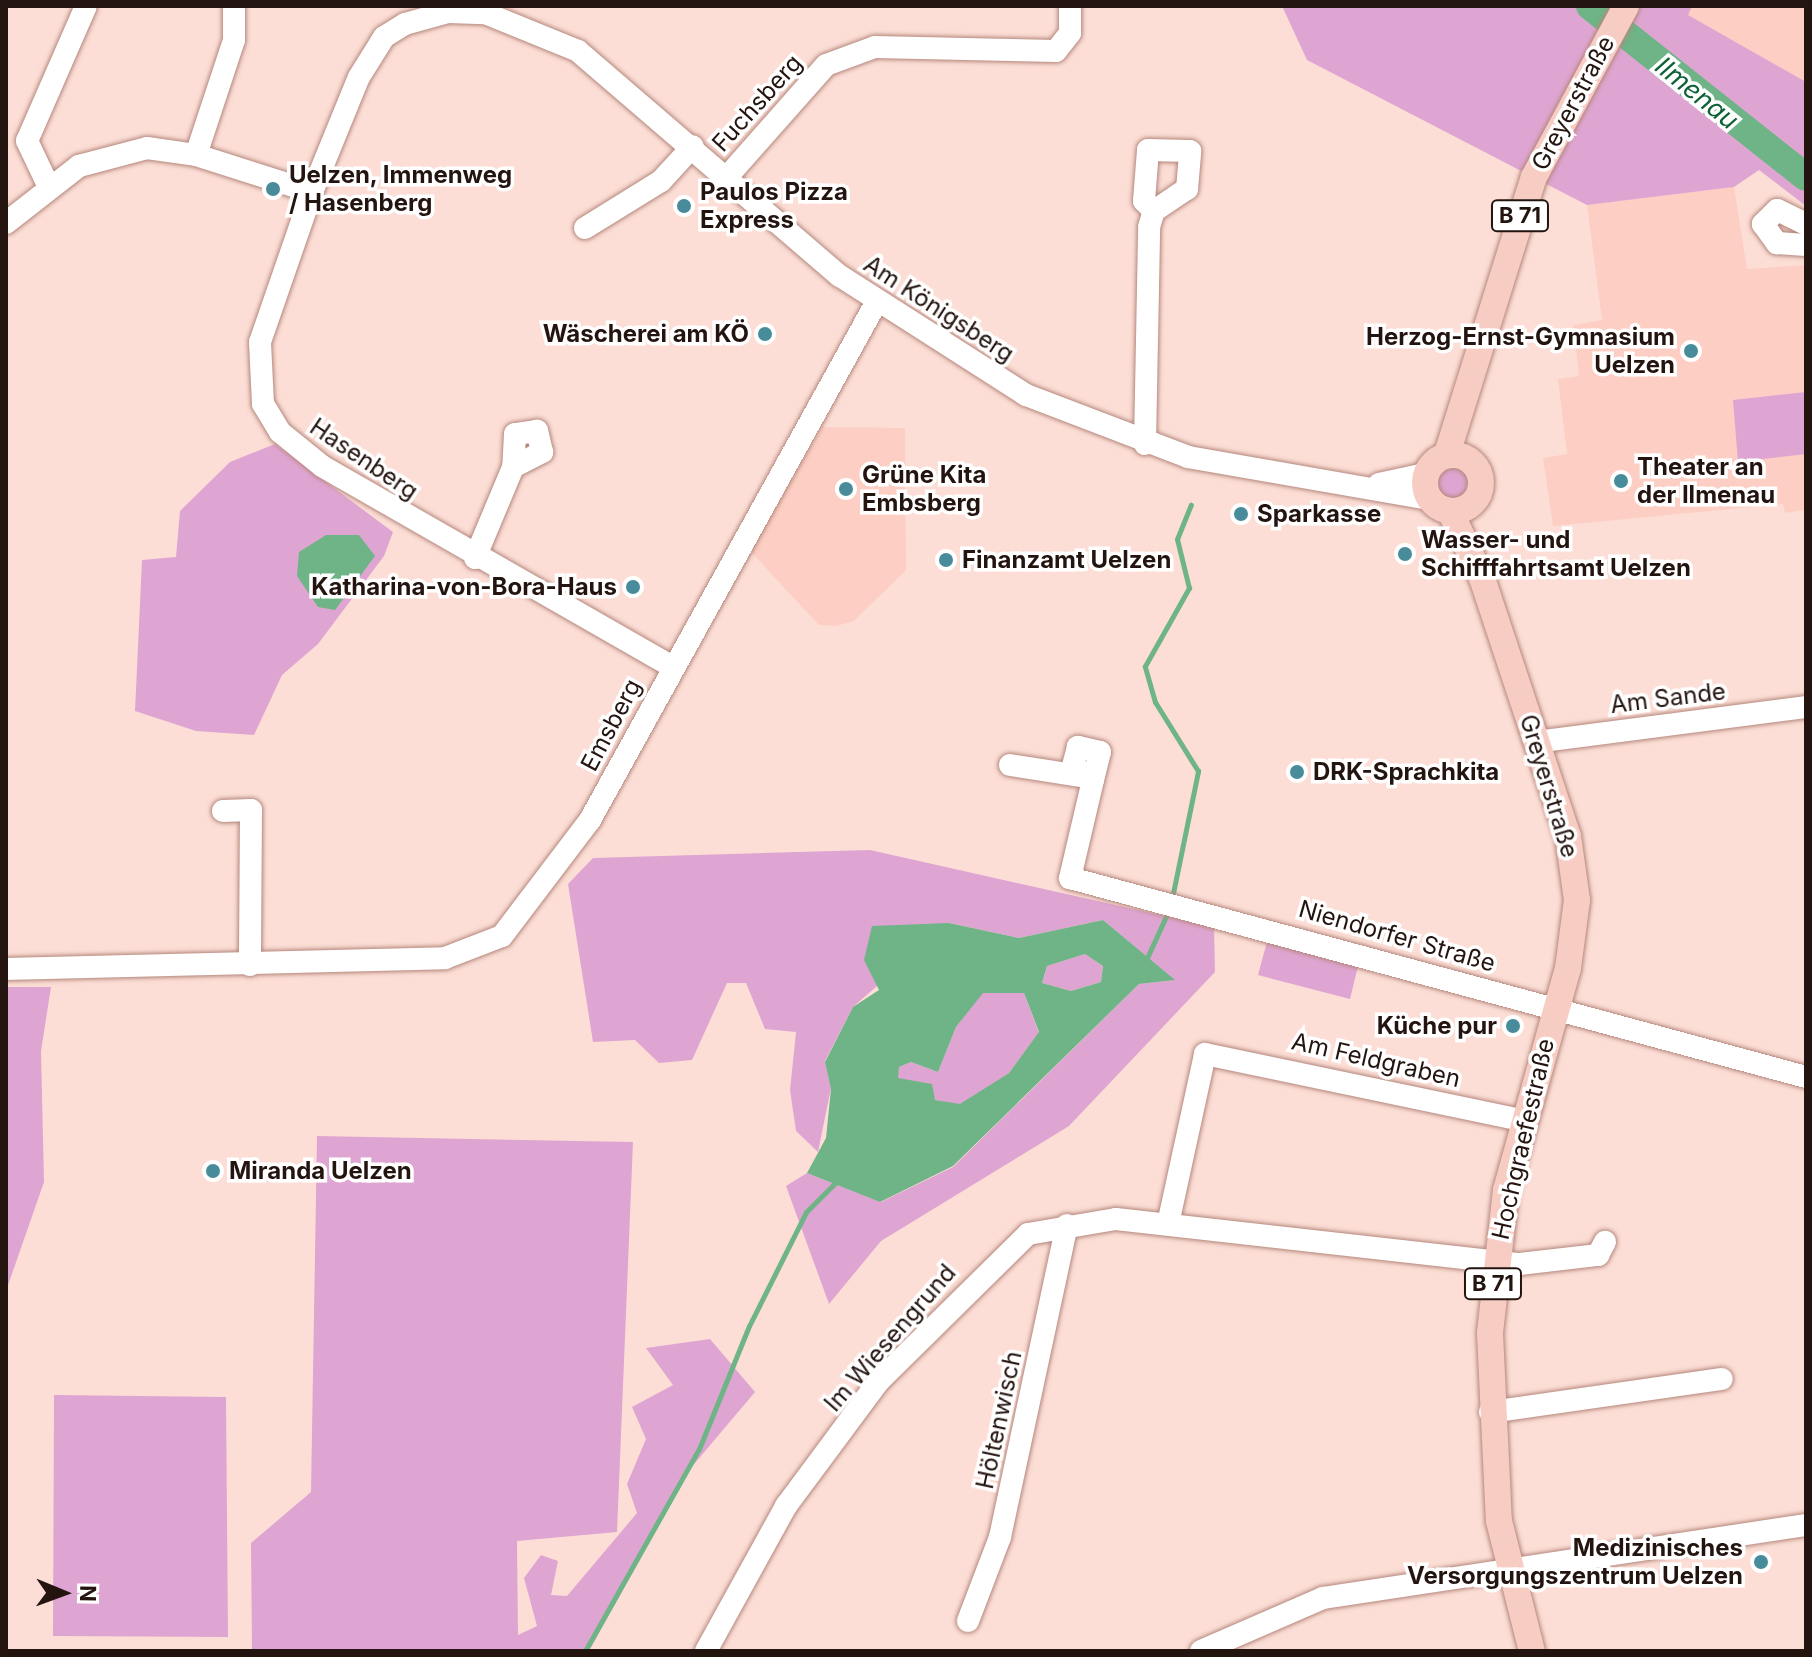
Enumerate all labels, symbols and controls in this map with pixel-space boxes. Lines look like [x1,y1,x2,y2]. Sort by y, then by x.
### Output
street label: Greyerstraße [1526,31,1620,175]
street label: Fuchsberg [706,49,808,157]
water label: Ilmenau [1649,50,1745,136]
place label: Uelzen, Immenweg / Hasenberg [289,161,513,217]
place label: Paulos Pizza Express [700,178,848,234]
marker: Uelzen, Immenweg / Hasenberg [264,180,282,198]
marker: Paulos Pizza Express [675,197,693,215]
road number: B 71 [1490,198,1550,234]
street label: Am Königsberg [858,250,1020,368]
place label: Wäscherei am KÖ [543,320,749,348]
place label: Herzog-Ernst-Gymnasium Uelzen [1366,323,1675,379]
marker: Wäscherei am KÖ [756,325,774,343]
marker: Herzog-Ernst-Gymnasium Uelzen [1682,342,1700,360]
street label: Hasenberg [304,412,424,506]
place label: Theater an der Ilmenau [1637,453,1775,509]
place label: Grüne Kita Embsberg [862,461,986,517]
marker: Theater an der Ilmenau [1612,472,1630,490]
marker: Grüne Kita Embsberg [837,480,855,498]
place label: Sparkasse [1257,500,1381,528]
marker: Sparkasse [1232,505,1250,523]
place label: Wasser- und Schifffahrtsamt Uelzen [1421,526,1691,582]
marker: Wasser- und Schifffahrtsamt Uelzen [1396,545,1414,563]
place label: Finanzamt Uelzen [962,546,1171,574]
marker: Finanzamt Uelzen [937,551,955,569]
place label: Katharina-von-Bora-Haus [311,573,617,601]
marker: Katharina-von-Bora-Haus [624,578,642,596]
street label: Emsberg [575,674,647,776]
street label: Am Sande [1609,677,1727,719]
street label: Greyerstraße [1514,711,1584,861]
place label: DRK-Sprachkita [1313,758,1499,786]
marker: DRK-Sprachkita [1288,763,1306,781]
street label: Niendorfer Straße [1295,894,1499,978]
place label: Küche pur [1377,1012,1497,1040]
marker: Küche pur [1504,1017,1522,1035]
street label: Am Feldgraben [1289,1027,1463,1093]
street label: Hochgraefestraße [1486,1036,1560,1242]
place label: Miranda Uelzen [229,1157,412,1185]
marker: Miranda Uelzen [204,1162,222,1180]
street label: Im Wiesengrund [818,1259,962,1417]
road number: B 71 [1463,1266,1523,1302]
street label: Höltenwisch [970,1348,1028,1492]
place label: Medizinisches Versorgungszentrum Uelzen [1407,1534,1743,1590]
marker: Medizinisches Versorgungszentrum Uelzen [1750,1551,1772,1573]
north arrow [24,1553,104,1633]
text: N [75,1585,101,1602]

